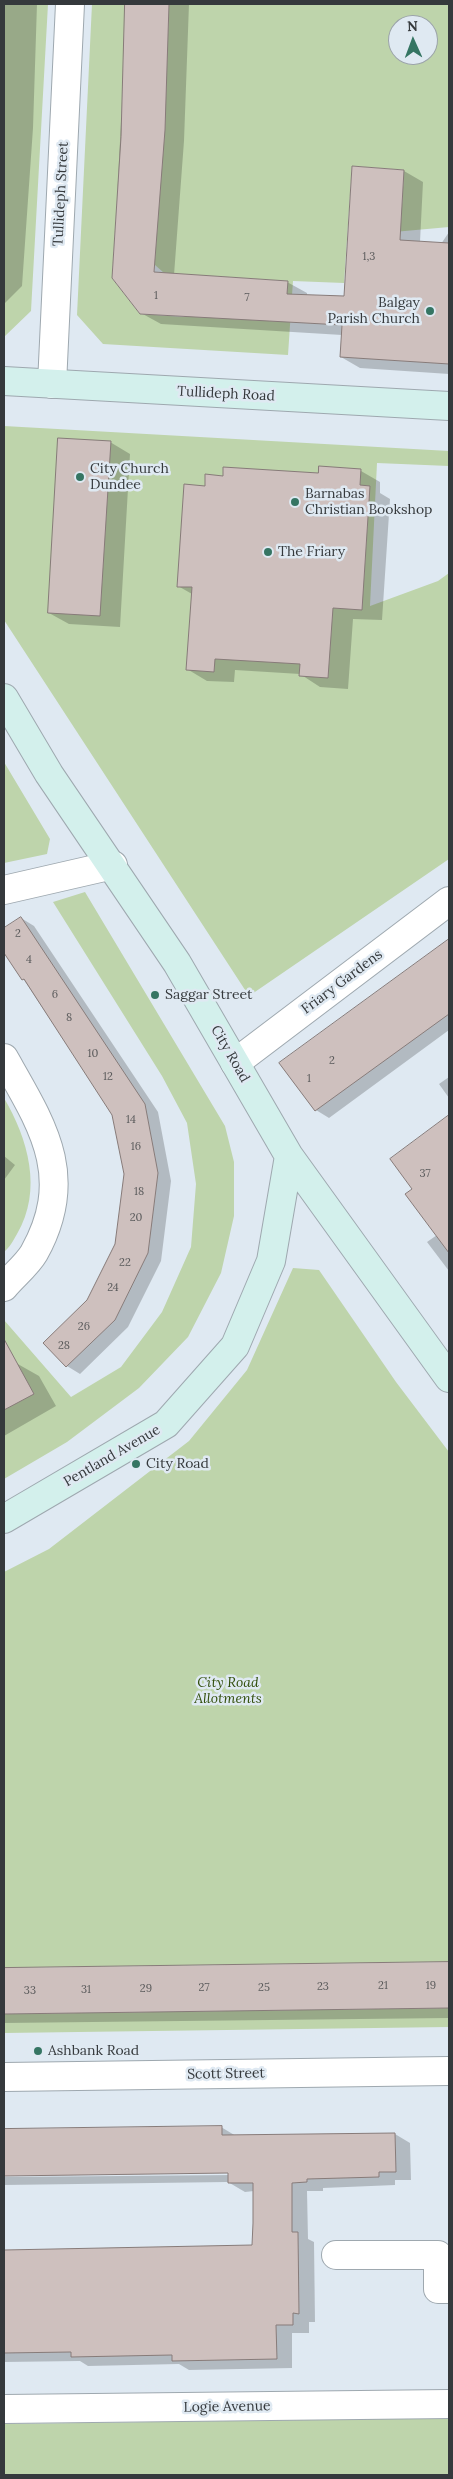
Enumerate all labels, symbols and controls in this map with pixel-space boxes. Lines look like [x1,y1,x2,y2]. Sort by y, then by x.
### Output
north arrow [388,15,438,65]
text: N [407,17,418,35]
street label: Tullideph Street [50,141,72,247]
house number: 1,3 [363,250,375,264]
house number: 1 [154,289,158,303]
house number: 7 [244,291,250,305]
place label: Balgay Parish Church [328,295,420,328]
marker: Balgay Parish Church [424,305,436,317]
street label: Tullideph Road [177,383,275,405]
place label: City Church Dundee [90,461,169,494]
marker: City Church Dundee [74,471,86,483]
place label: Barnabas Christian Bookshop [305,486,432,518]
marker: Barnabas Christian Bookshop [289,496,301,508]
place label: The Friary [278,544,345,560]
marker: The Friary [262,546,274,558]
house number: 2 [15,927,21,941]
street label: Friary Gardens [298,946,386,1018]
house number: 4 [26,953,32,967]
place label: Saggar Street [165,987,252,1003]
house number: 6 [52,988,58,1002]
marker: Saggar Street [149,989,161,1001]
house number: 8 [66,1011,72,1025]
street label: City Road [207,1023,253,1085]
house number: 10 [88,1047,98,1061]
house number: 2 [329,1054,335,1068]
house number: 12 [103,1070,113,1084]
house number: 1 [307,1072,311,1086]
house number: 14 [126,1113,136,1127]
house number: 16 [131,1140,141,1154]
house number: 37 [420,1167,430,1181]
house number: 18 [134,1185,144,1199]
house number: 20 [130,1211,142,1225]
house number: 22 [119,1256,131,1270]
house number: 24 [107,1281,119,1295]
house number: 26 [78,1320,90,1334]
house number: 28 [58,1339,70,1353]
street label: Pentland Avenue [61,1422,163,1490]
place label: City Road [146,1456,209,1472]
marker: City Road [130,1458,142,1470]
park label: City Road Allotments [194,1675,262,1708]
house number: 21 [378,1979,388,1993]
house number: 19 [426,1979,436,1993]
house number: 23 [317,1980,329,1994]
house number: 27 [199,1981,209,1995]
house number: 25 [258,1981,270,1995]
house number: 29 [140,1982,152,1996]
house number: 31 [81,1983,91,1997]
house number: 33 [24,1984,36,1998]
place label: Ashbank Road [48,2043,139,2059]
marker: Ashbank Road [32,2045,44,2057]
street label: Scott Street [187,2065,265,2083]
street label: Logie Avenue [183,2398,271,2416]

